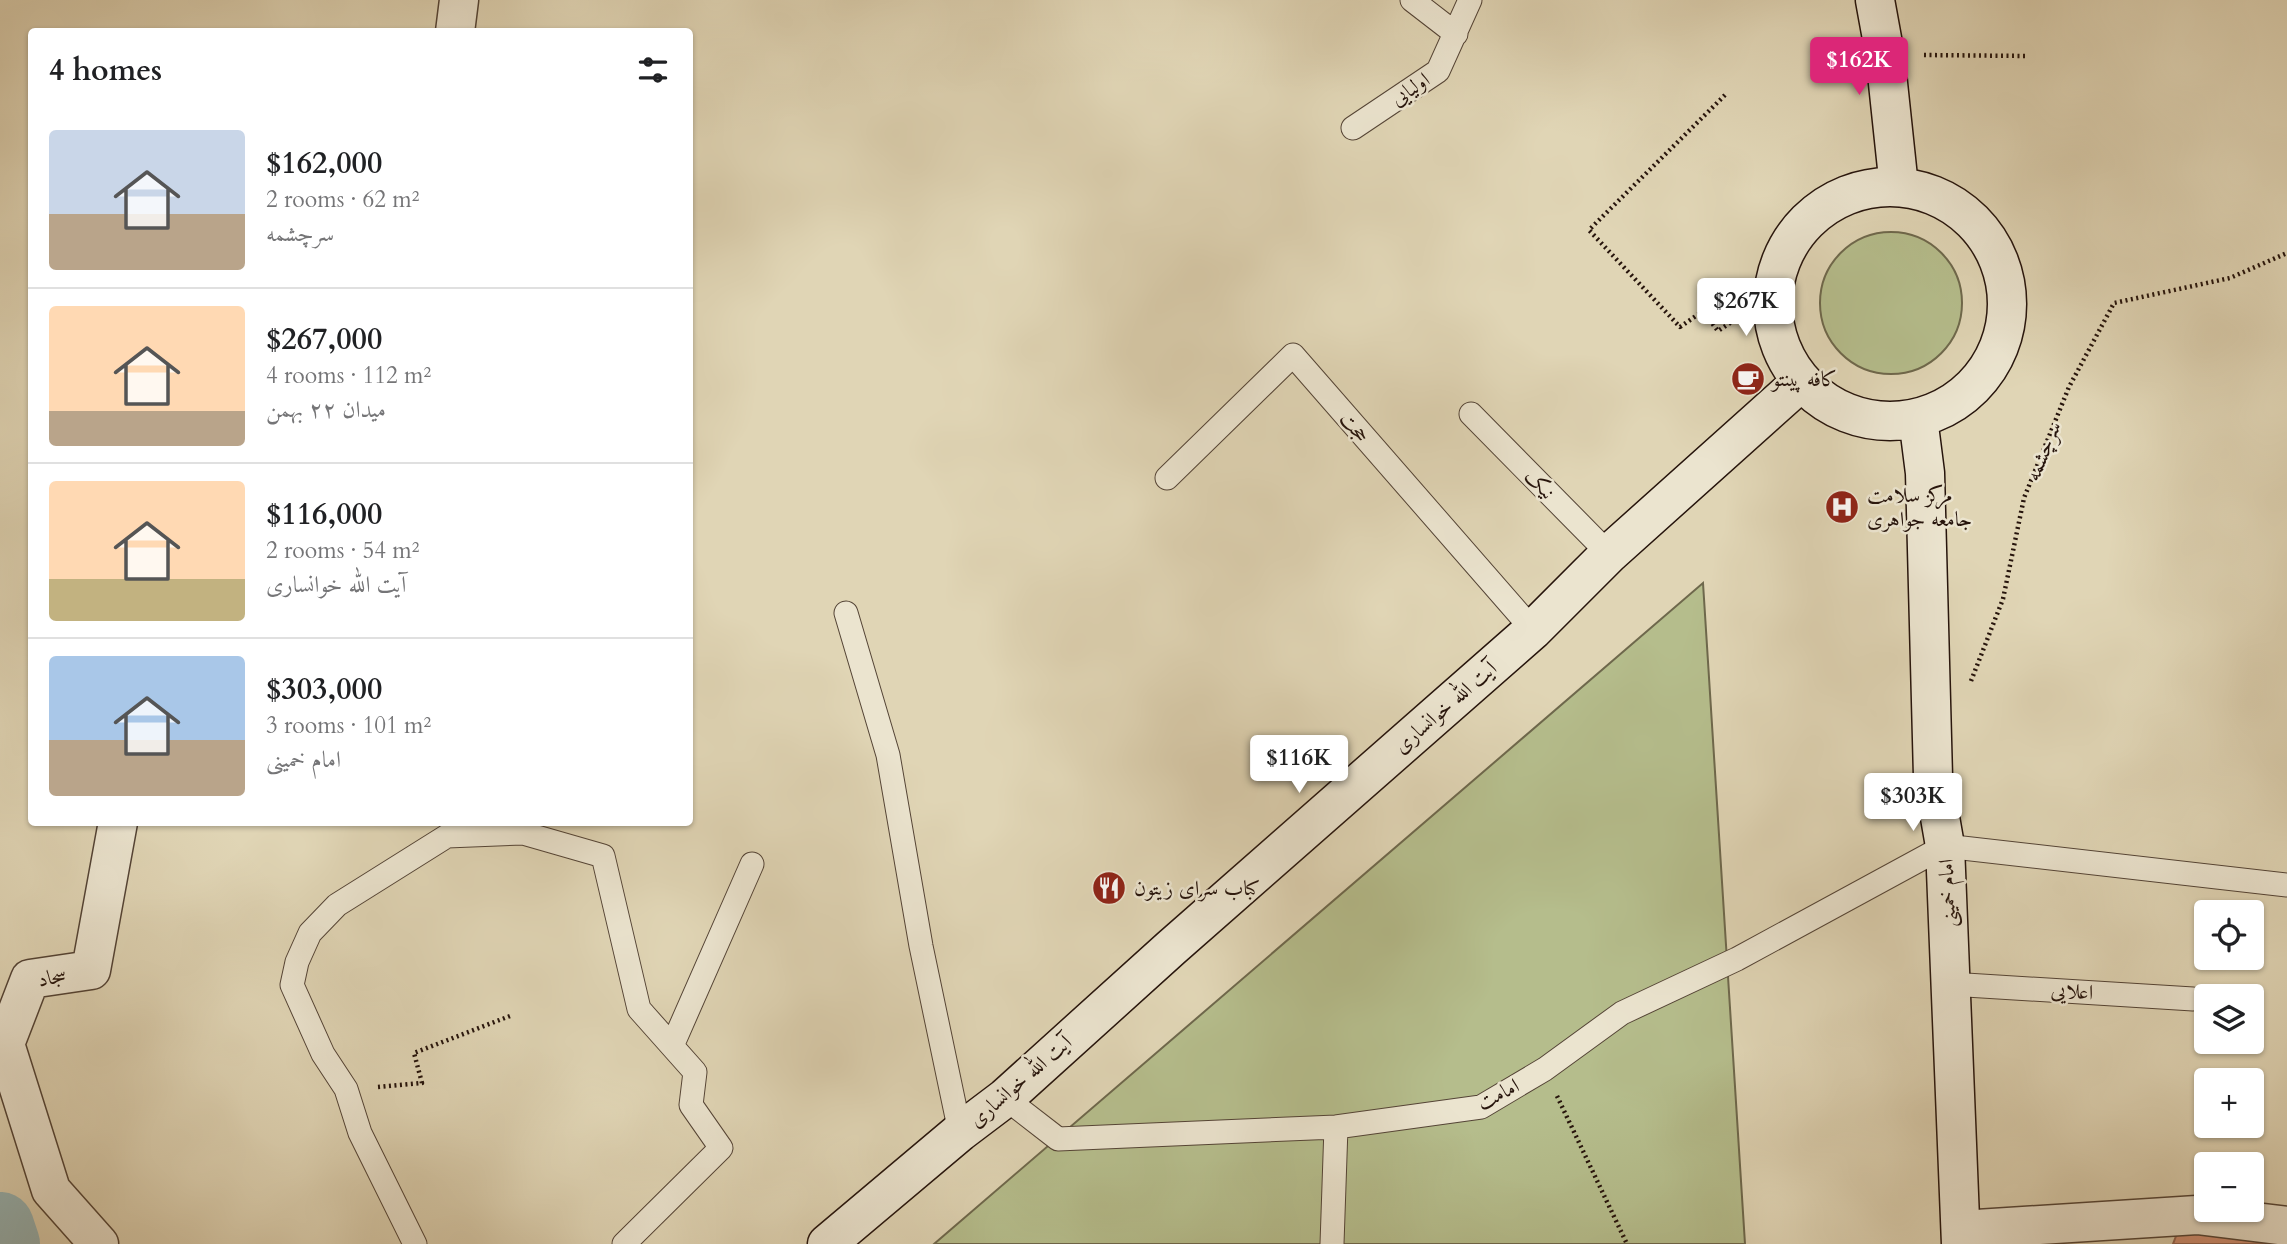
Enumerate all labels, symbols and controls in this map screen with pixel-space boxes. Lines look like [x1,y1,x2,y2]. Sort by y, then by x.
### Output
pin: $162K [1810,38,1908,97]
text: $162K [1826,44,1892,75]
text: 4 homes [49,50,162,91]
icon: filters [634,51,672,89]
street label: اولیایی [1385,66,1436,113]
text: $162,000 [266,143,382,184]
icon: home [105,158,189,242]
text: 2 rooms · 62 m² [266,184,419,215]
text: سرچشمه [266,218,334,249]
pin: $267K [1697,278,1795,338]
text: $267K [1713,285,1779,316]
text: $267,000 [266,319,382,360]
icon: home [105,334,189,418]
text: 4 rooms · 112 m² [266,360,431,391]
cafe icon: کافه پینتو [1729,360,1767,398]
place label: کافه پینتو [1770,365,1837,394]
text: میدان ۲۲ بهمن [266,394,386,425]
street label: حجت [1333,405,1377,449]
street label: سرچشمه [2018,417,2069,485]
street label: نیک [1518,462,1562,506]
place label: مرکز سلامت جامعه جواهری [1867,481,1972,534]
hospital icon: مرکز سلامت جامعه جواهری [1823,488,1861,526]
text: $116,000 [266,494,382,535]
icon: home [105,509,189,593]
text: 2 rooms · 54 m² [266,535,419,566]
text: آیت الله خوانساری [266,569,406,600]
street label: آیت الله خوانساری [1386,651,1505,760]
text: $303,000 [266,669,382,710]
icon: home [105,684,189,768]
text: 3 rooms · 101 m² [266,710,431,741]
pin: $116K [1250,736,1348,795]
text: $116K [1266,742,1332,773]
text: امام خمینی [266,744,341,775]
pin: $303K [1864,774,1962,833]
text: $303K [1880,780,1946,811]
street label: امام خمینی [1932,858,1966,928]
restaurant icon: کباب سرای زیتون [1090,869,1128,907]
place label: کباب سرای زیتون [1134,874,1260,903]
map controls [2194,900,2264,1222]
button: locate [2194,900,2264,970]
street label: سجاد [35,960,69,995]
street label: اعلایی [2050,976,2094,1007]
button: layers [2194,984,2264,1054]
street label: آیت الله خوانساری [961,1025,1080,1134]
button: + [2194,1068,2264,1138]
street label: امامت [1472,1071,1525,1117]
button: − [2194,1152,2264,1222]

